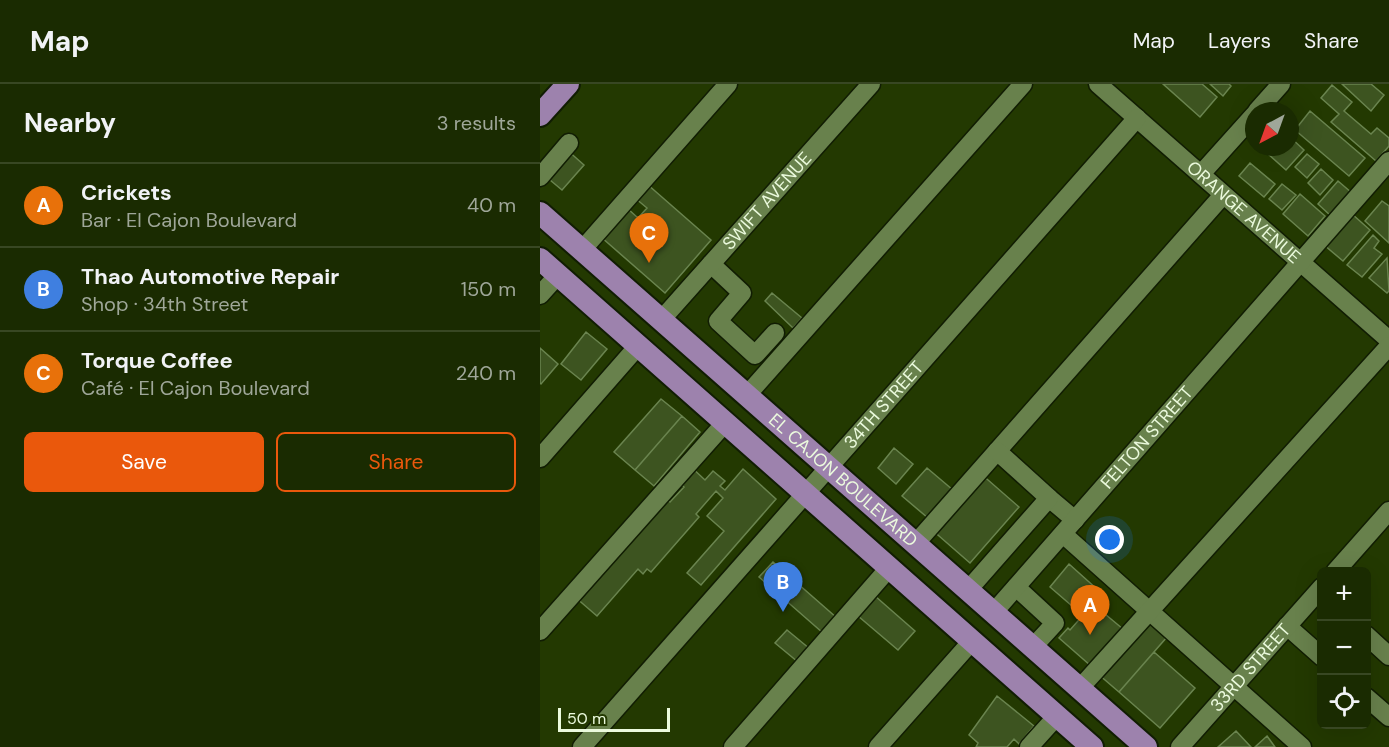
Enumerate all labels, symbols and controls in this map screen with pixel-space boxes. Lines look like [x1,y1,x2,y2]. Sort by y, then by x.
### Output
text: Map [30,23,90,60]
text: Map [1133,27,1175,55]
text: Layers [1208,27,1271,55]
text: Share [1304,27,1359,55]
north arrow [1245,102,1299,156]
text: Nearby [24,106,116,140]
text: 3 results [437,110,516,136]
street label: SWIFT AVENUE [717,147,817,255]
street label: ORANGE AVENUE [1181,155,1306,269]
text: Crickets [81,178,172,207]
text: A [36,192,51,218]
text: 40 m [467,192,516,218]
text: Bar · El Cajon Boulevard [81,207,297,233]
pin: C [630,214,668,263]
text: Thao Automotive Repair [81,262,339,291]
text: B [37,276,50,302]
text: 150 m [461,276,516,302]
text: Shop · 34th Street [81,291,248,317]
text: Torque Coffee [81,346,233,375]
street label: 34TH STREET [838,356,929,454]
text: C [36,360,51,386]
text: 240 m [456,360,516,386]
text: Café · El Cajon Boulevard [81,375,310,401]
street label: FELTON STREET [1095,381,1198,494]
street label: EL CAJON BOULEVARD [764,408,923,552]
button: Save [24,432,264,492]
button: Share [276,432,516,492]
your location [1095,525,1124,554]
pin: B [764,562,802,612]
map controls [1317,567,1371,729]
button: + [1317,567,1371,621]
pin: A [1070,586,1110,635]
street label: 33RD STREET [1205,618,1296,717]
button: − [1317,621,1371,675]
button: locate [1317,675,1371,729]
scale bar [558,705,670,732]
text: 50 m [567,708,606,729]

